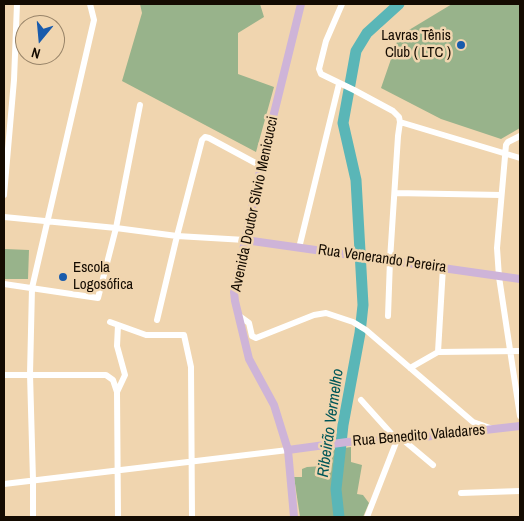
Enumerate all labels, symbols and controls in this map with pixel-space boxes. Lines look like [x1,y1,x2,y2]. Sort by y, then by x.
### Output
north arrow [15,15,65,65]
place label: Lavras Tênis Club ( LTC ) [381,27,451,62]
marker: Lavras Tênis Club ( LTC ) [455,39,467,51]
text: N [29,44,43,63]
street label: Avenida Doutor Sílvio Menicucci [228,115,282,293]
street label: Rua Venerando Pereira [317,241,447,277]
place label: Escola Logosófica [73,259,133,294]
marker: Escola Logosófica [57,271,69,283]
water label: Ribeirão Vermelho [314,368,348,478]
street label: Rua Benedito Valadares [352,421,486,451]

